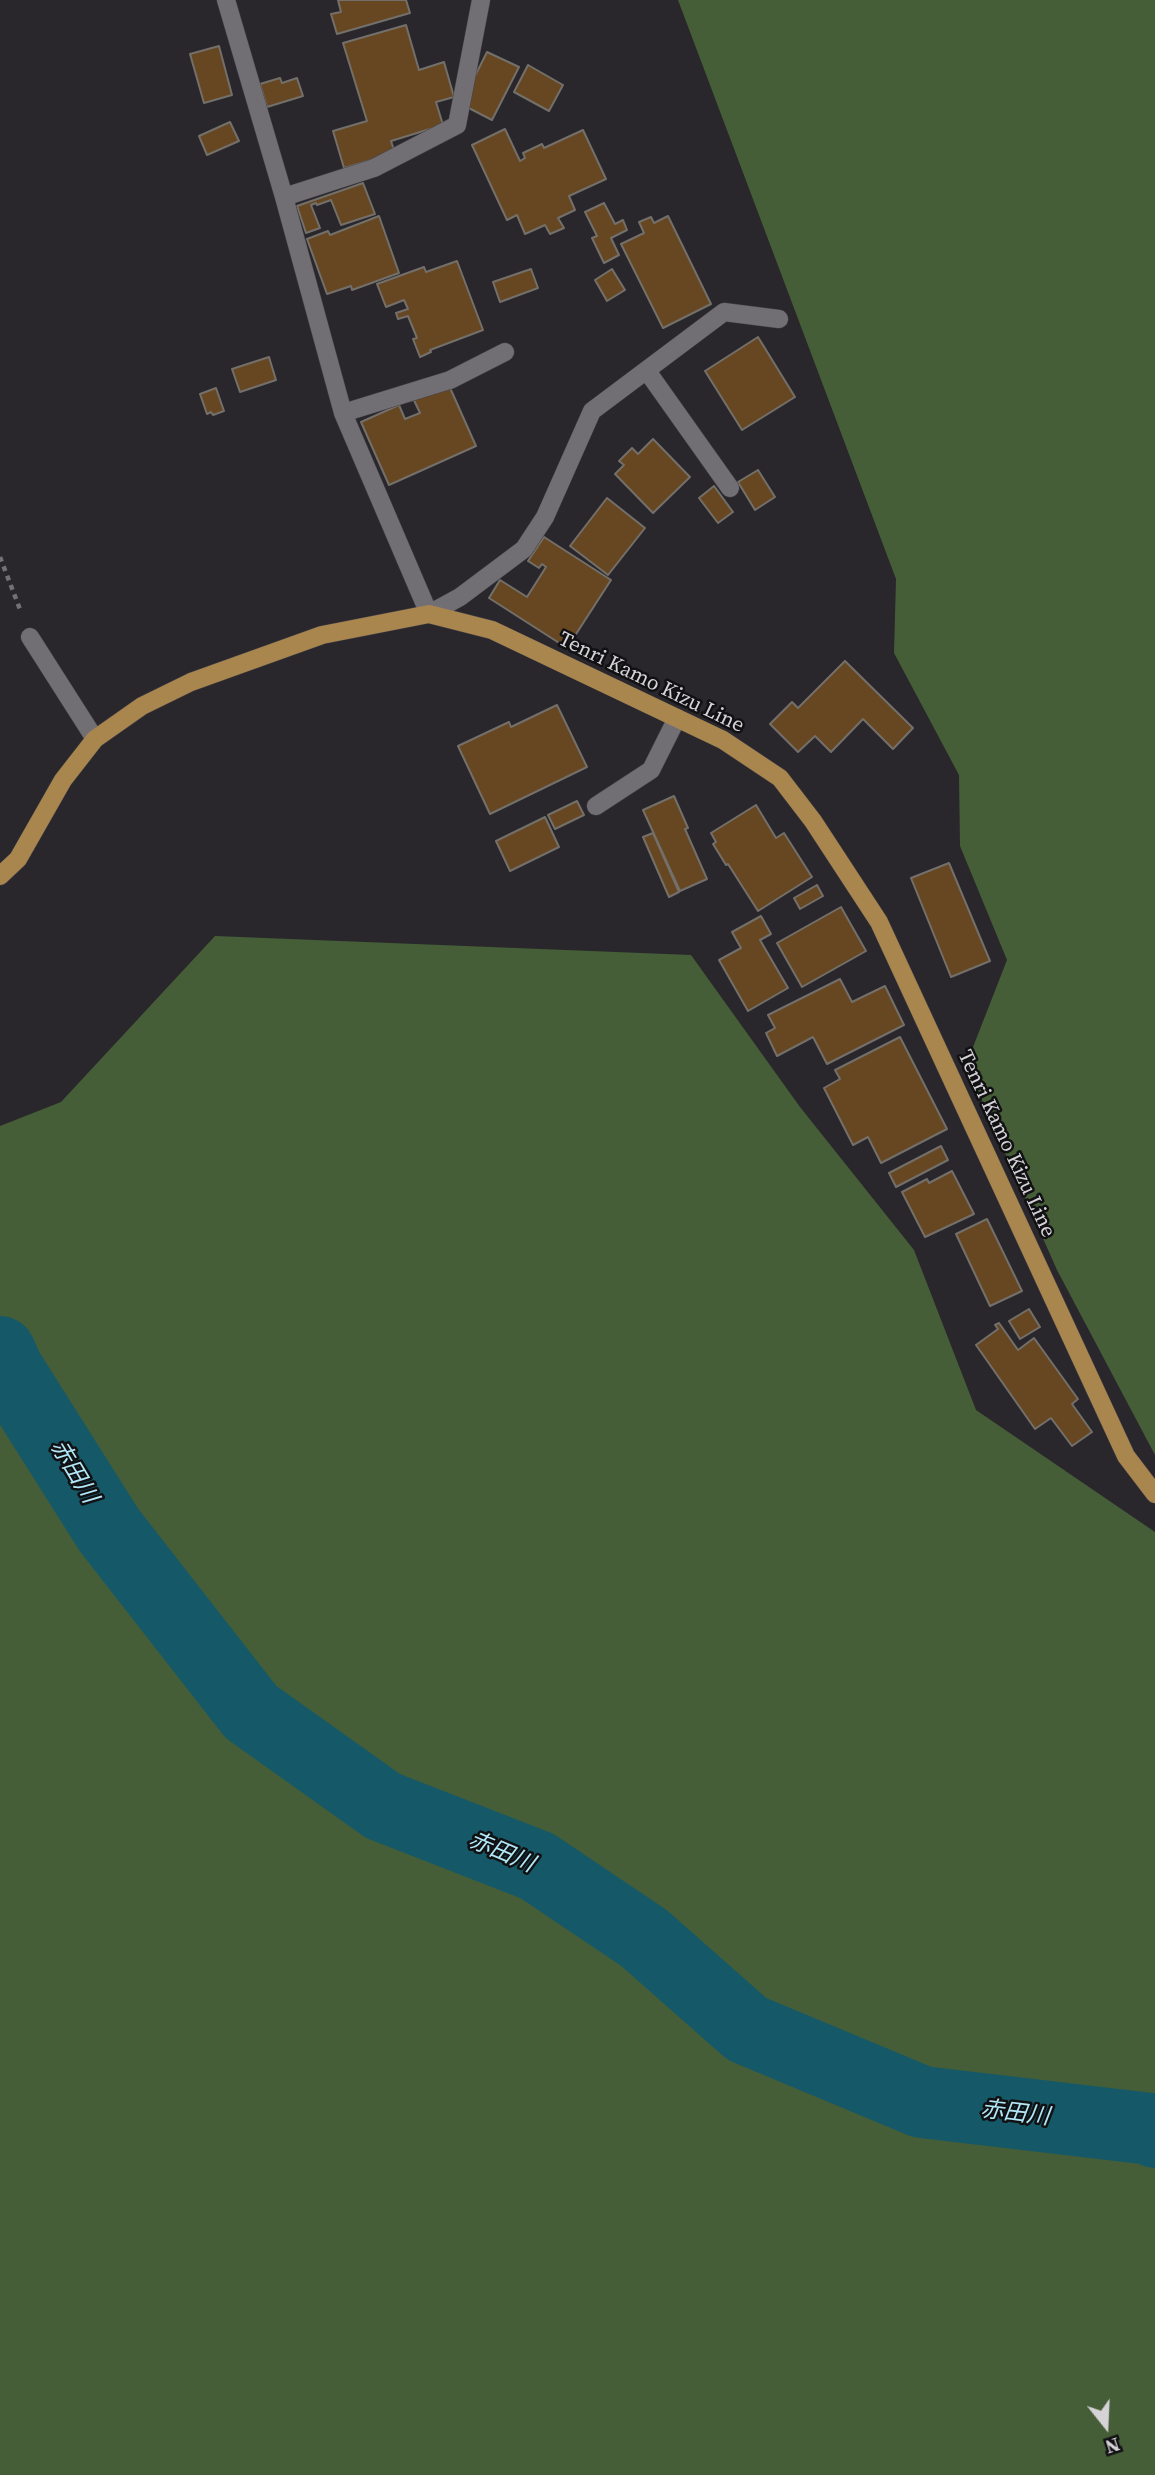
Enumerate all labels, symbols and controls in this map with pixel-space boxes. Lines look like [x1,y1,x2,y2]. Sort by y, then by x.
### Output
street label: Tenri Kamo Kizu Line [554,627,748,739]
street label: Tenri Kamo Kizu Line [952,1046,1060,1242]
water label: 赤田川 [43,1435,103,1509]
water label: 赤田川 [464,1827,538,1879]
water label: 赤田川 [979,2096,1051,2132]
north arrow [1071,2391,1141,2461]
text: N [1102,2431,1123,2460]

